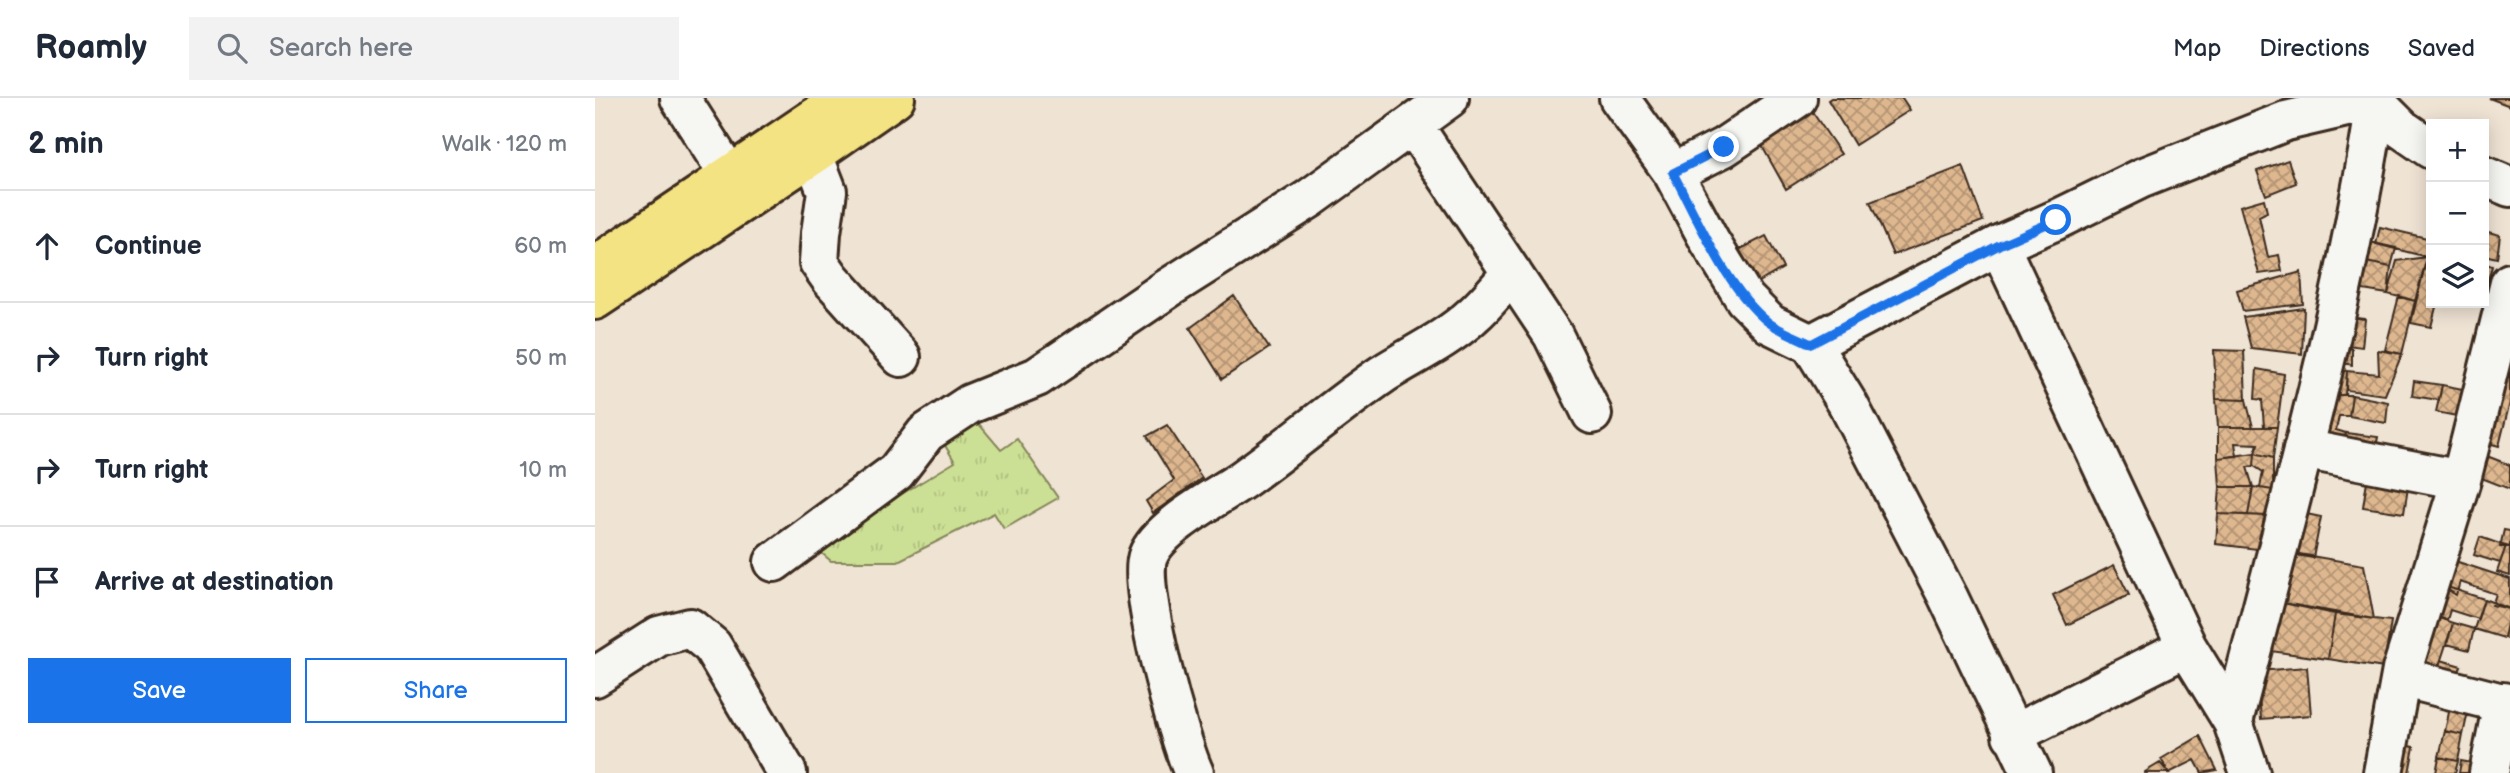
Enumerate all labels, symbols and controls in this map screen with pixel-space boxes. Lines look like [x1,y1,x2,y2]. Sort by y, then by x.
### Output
search box [189,17,679,80]
text: Roamly [35,28,147,68]
icon: search [213,29,251,67]
text: Search here [269,33,413,64]
text: Map [2173,34,2221,63]
text: Directions [2259,34,2370,63]
text: Saved [2408,34,2475,63]
map controls [2426,119,2489,308]
button: + [2426,119,2489,182]
text: 2 min [28,126,104,162]
text: Walk · 120 m [442,130,567,158]
route end [1708,131,1739,162]
button: − [2426,182,2489,245]
route start [2040,204,2071,235]
icon: ahead [28,227,66,265]
text: Continue [95,231,202,262]
text: 60 m [514,232,567,260]
button: layers [2426,245,2489,308]
icon: right [28,339,66,377]
text: Turn right [95,343,208,374]
text: 50 m [515,344,567,372]
icon: right [28,451,66,489]
text: Turn right [95,455,208,486]
text: 10 m [519,456,567,484]
icon: arrive [28,563,66,601]
text: Arrive at destination [95,567,334,598]
button: Save [28,658,291,723]
button: Share [305,658,567,723]

